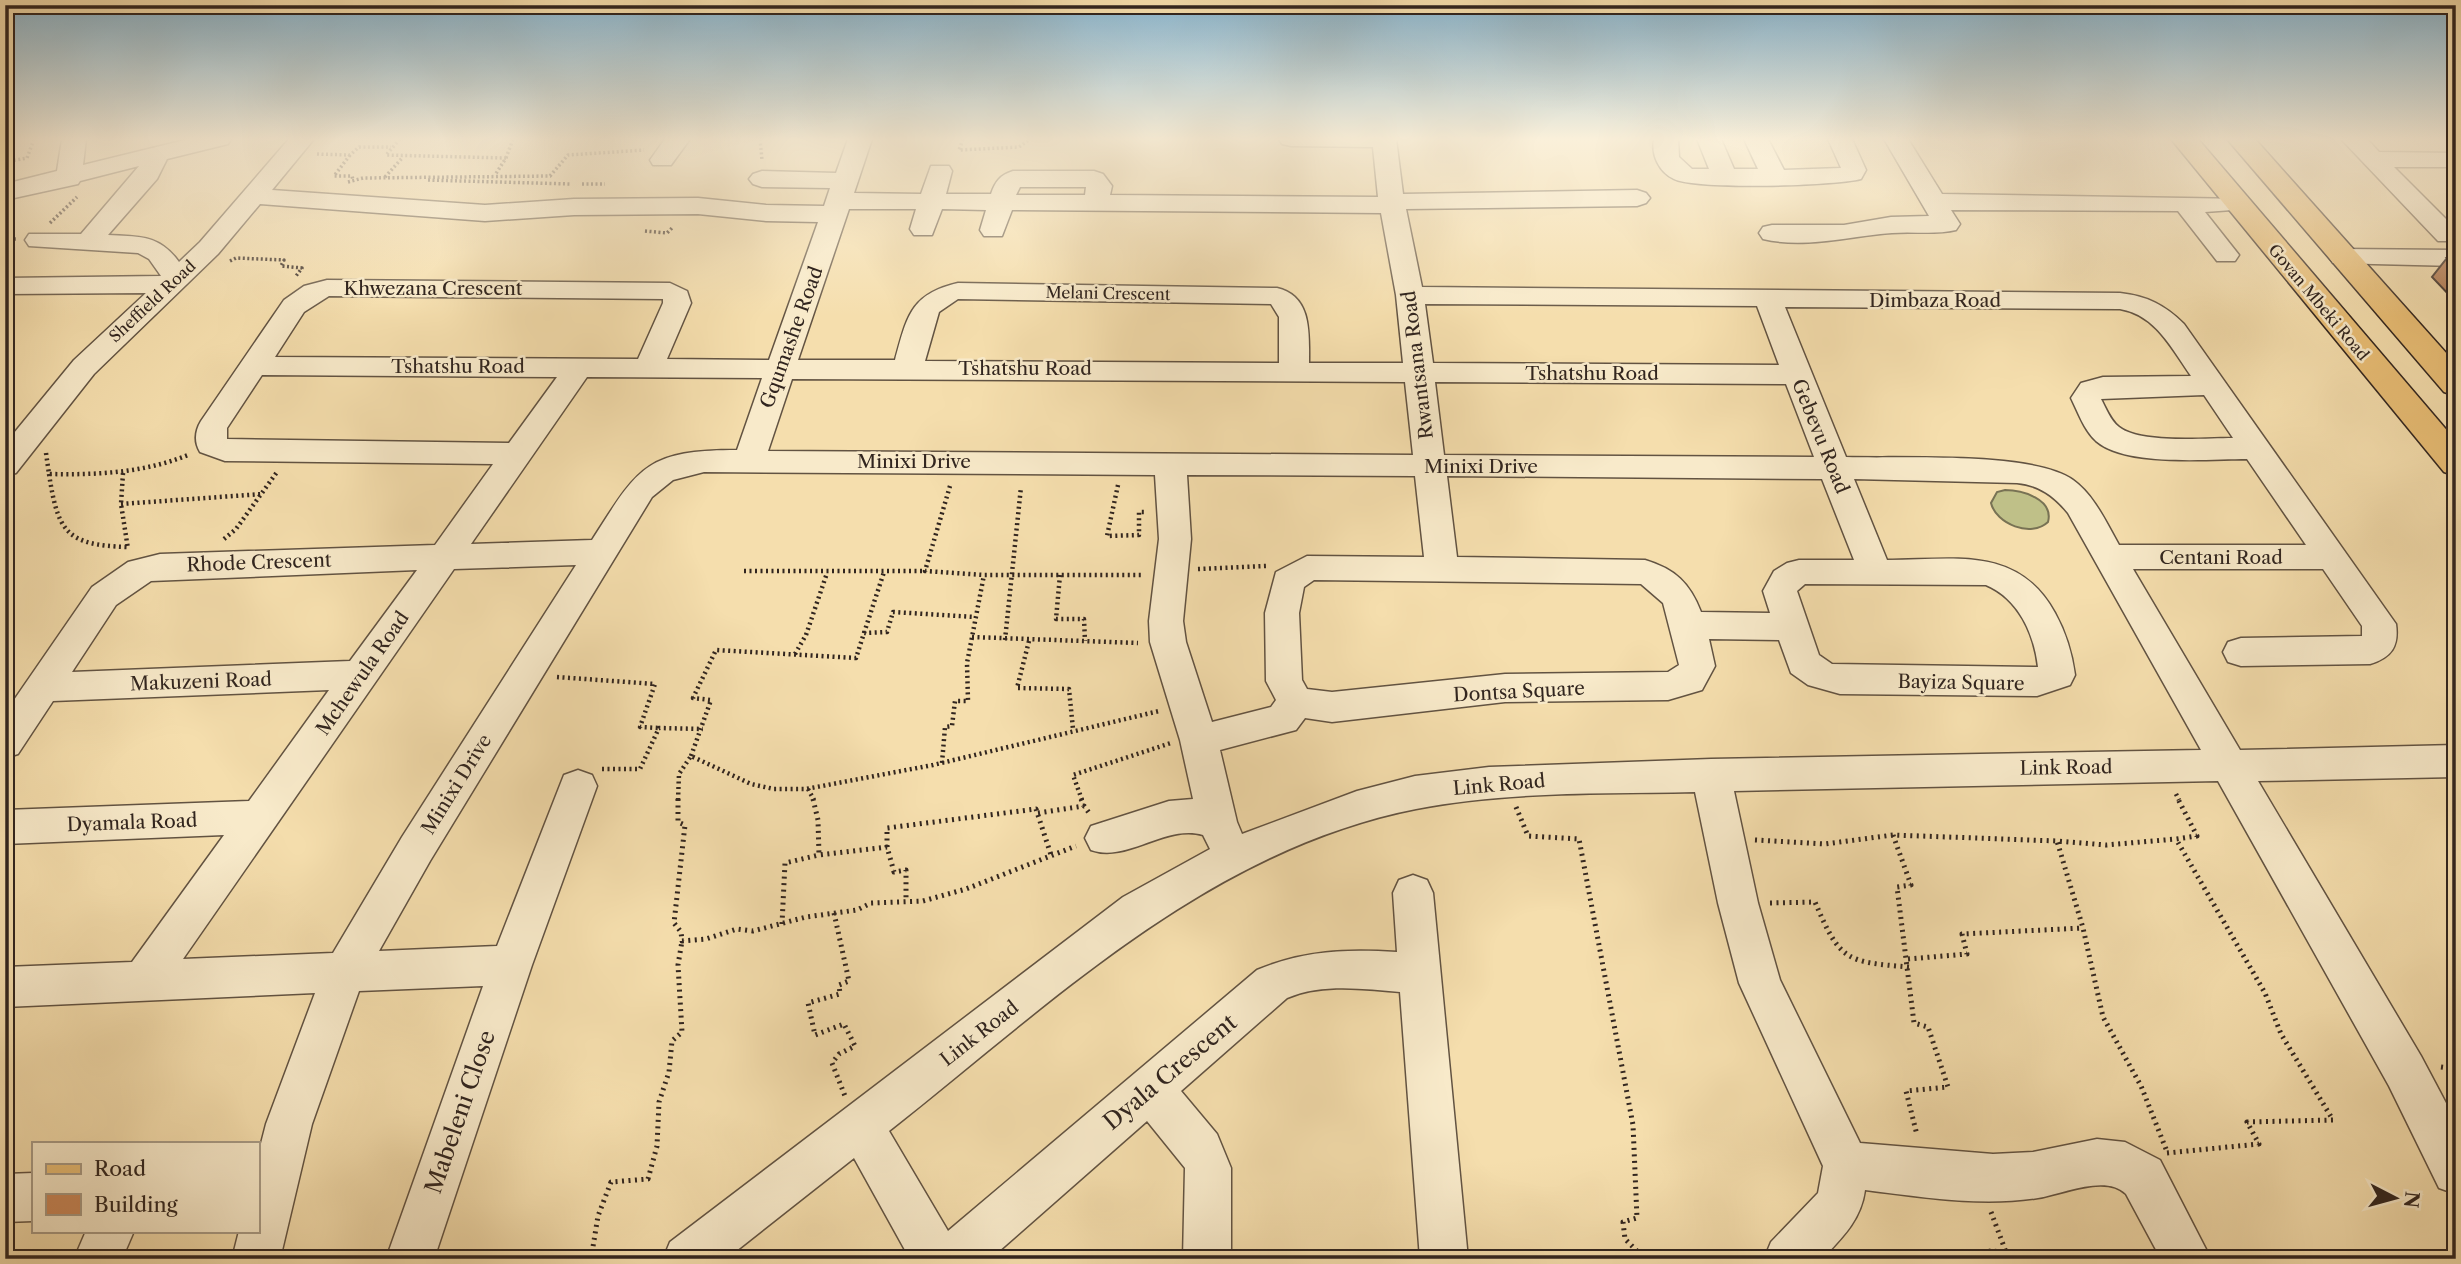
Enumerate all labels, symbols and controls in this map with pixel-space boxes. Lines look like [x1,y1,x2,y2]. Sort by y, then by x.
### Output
street label: Govan Mbeki Road [2264,240,2374,364]
street label: Sheffield Road [105,256,200,346]
street label: Gqumashe Road [755,263,828,411]
street label: Khwezana Crescent [343,277,523,300]
street label: Melani Crescent [1045,282,1171,304]
street label: Rwantsana Road [1397,289,1438,440]
street label: Dimbaza Road [1869,289,2001,312]
street label: Tshatshu Road [391,355,525,378]
street label: Tshatshu Road [958,357,1092,380]
street label: Tshatshu Road [1525,362,1659,385]
street label: Gebevu Road [1787,375,1854,497]
street label: Minixi Drive [857,450,971,473]
street label: Minixi Drive [1424,455,1538,478]
street label: Centani Road [2159,546,2283,569]
street label: Rhode Crescent [186,548,332,577]
street label: Mchewula Road [311,607,414,740]
street label: Makuzeni Road [130,668,273,695]
street label: Bayiza Square [1897,670,2025,695]
street label: Dontsa Square [1453,677,1585,706]
street label: Minixi Drive [416,730,496,839]
street label: Link Road [2019,755,2113,780]
street label: Link Road [1452,769,1547,800]
street label: Dyamala Road [66,809,198,836]
street label: Link Road [936,996,1023,1071]
street label: Dyala Crescent [1098,1008,1242,1136]
street label: Mabeleni Close [419,1027,501,1197]
legend [32,1142,259,1232]
text: Road [94,1156,146,1181]
north arrow [2360,1162,2430,1232]
text: N [2399,1190,2424,1209]
text: Building [94,1192,179,1217]

